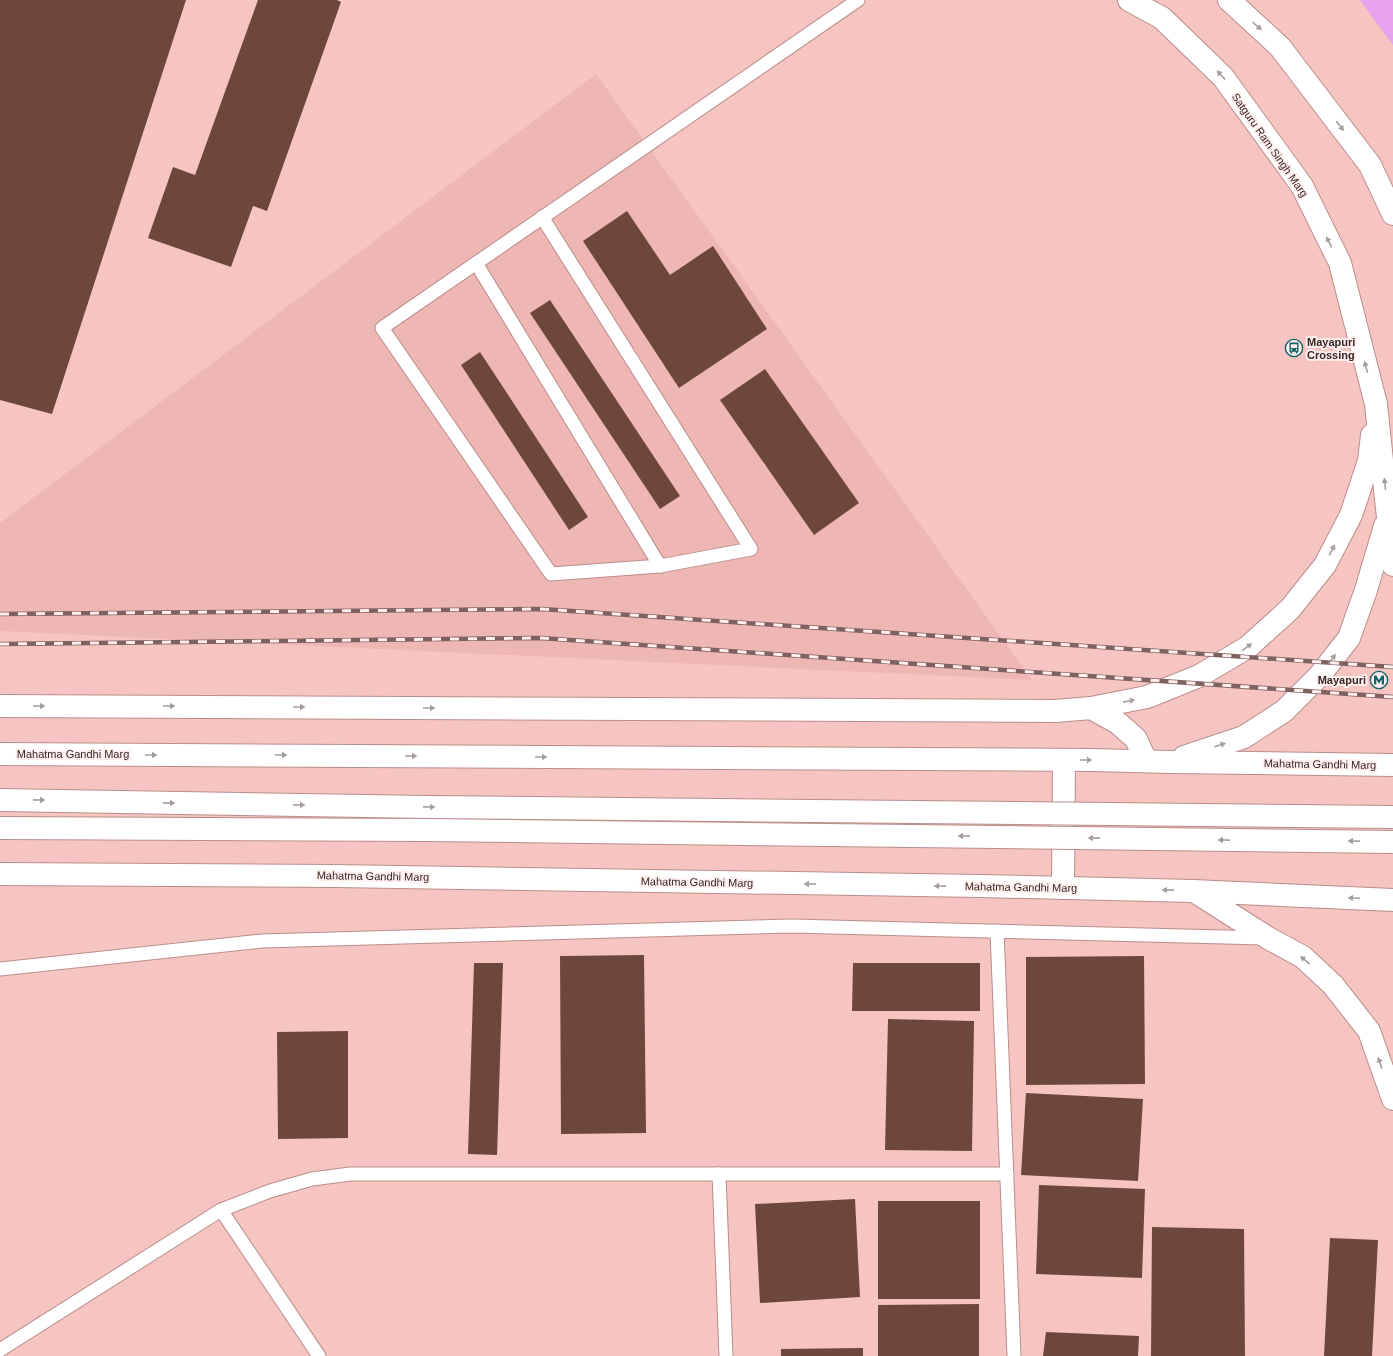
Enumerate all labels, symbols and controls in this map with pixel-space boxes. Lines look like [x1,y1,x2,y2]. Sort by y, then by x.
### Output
one-way arrow [1252,22,1263,31]
one-way arrow [1216,70,1225,81]
street label: Satguru Ram Singh Marg [1229,91,1311,199]
one-way arrow [1336,120,1345,131]
one-way arrow [1326,237,1333,248]
place label: Mayapuri Crossing [1307,336,1355,361]
bus stop icon: Mayapuri Crossing [1284,338,1304,358]
one-way arrow [1363,360,1369,373]
one-way arrow [1382,478,1388,491]
one-way arrow [1329,544,1335,556]
one-way arrow [1241,643,1252,651]
one-way arrow [1328,654,1337,665]
metro station icon: Mayapuri [1369,670,1389,690]
place label: Mayapuri [1318,674,1366,686]
one-way arrow [1123,697,1136,703]
one-way arrow [33,703,46,709]
one-way arrow [163,703,175,710]
one-way arrow [293,704,306,710]
one-way arrow [423,705,436,711]
one-way arrow [1214,742,1226,748]
street label: Mahatma Gandhi Marg [17,748,129,760]
one-way arrow [145,752,158,758]
one-way arrow [275,752,288,758]
one-way arrow [405,753,418,759]
one-way arrow [535,754,548,760]
one-way arrow [1080,757,1093,763]
street label: Mahatma Gandhi Marg [1264,757,1376,771]
one-way arrow [33,797,45,804]
one-way arrow [163,800,176,806]
one-way arrow [293,802,306,808]
one-way arrow [423,804,436,810]
one-way arrow [958,833,970,840]
one-way arrow [1087,835,1100,841]
one-way arrow [1217,837,1230,843]
one-way arrow [1347,838,1360,844]
street label: Mahatma Gandhi Marg [317,869,429,883]
street label: Mahatma Gandhi Marg [641,875,753,889]
one-way arrow [804,880,816,887]
street label: Mahatma Gandhi Marg [965,880,1077,894]
one-way arrow [933,883,946,889]
one-way arrow [1161,887,1174,893]
one-way arrow [1347,895,1360,901]
one-way arrow [1299,955,1310,964]
one-way arrow [1377,1056,1383,1068]

